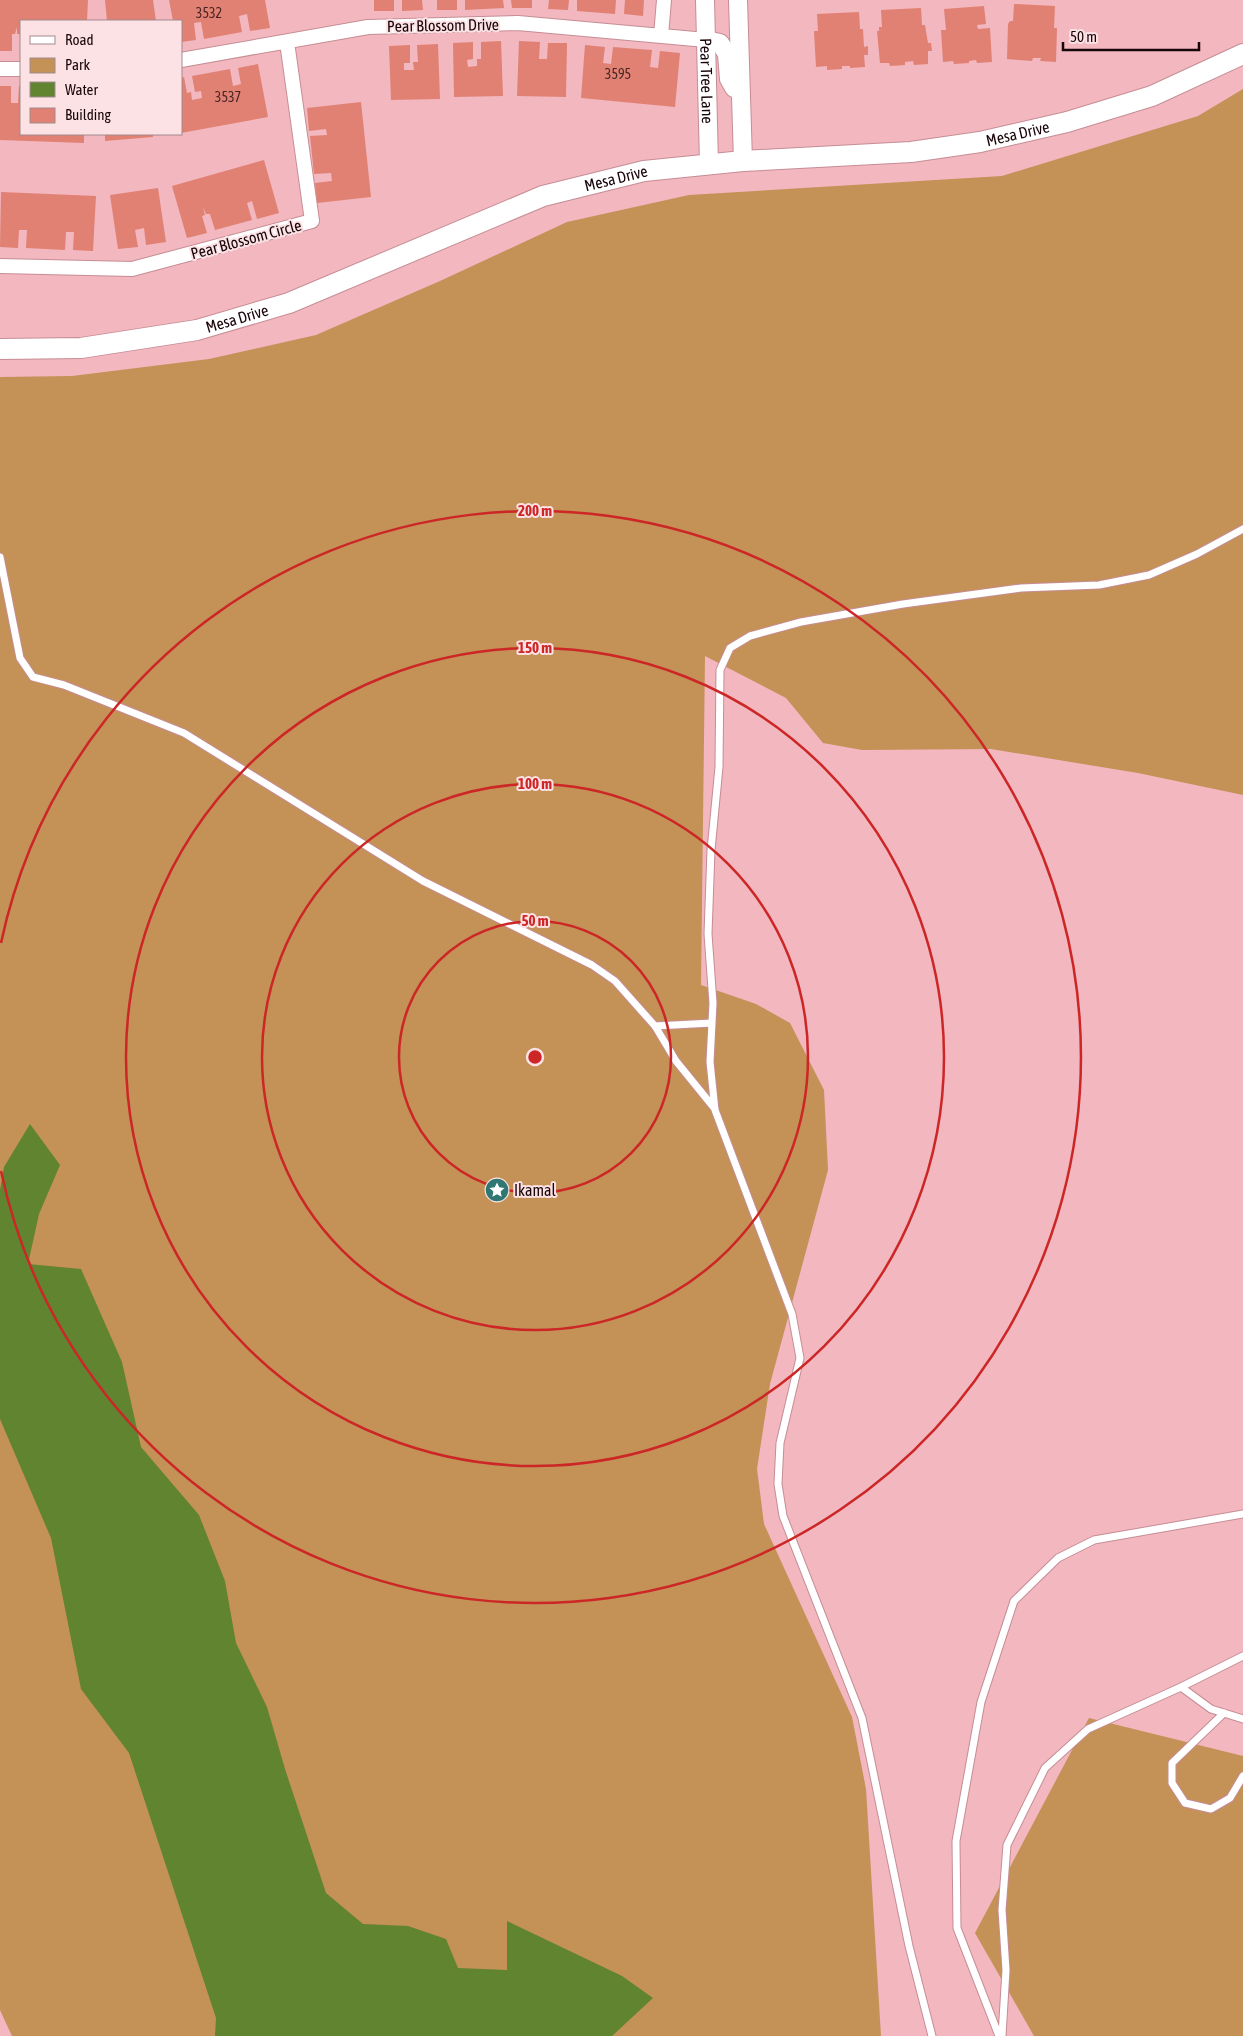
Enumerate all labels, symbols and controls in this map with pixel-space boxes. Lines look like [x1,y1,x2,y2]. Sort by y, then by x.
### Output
house number: 3532 [196,5,222,21]
street label: Pear Blossom Drive [387,15,499,35]
legend [20,20,182,135]
scale bar [1063,20,1199,52]
text: 50 m [1070,28,1097,45]
text: Road [65,31,94,48]
street label: Pear Tree Lane [697,38,717,124]
text: Park [65,56,90,73]
house number: 3595 [605,66,631,82]
text: Water [65,81,98,98]
house number: 3537 [215,89,241,105]
text: Building [65,106,111,123]
street label: Mesa Drive [984,117,1051,149]
street label: Mesa Drive [582,161,649,194]
street label: Pear Blossom Circle [189,216,303,262]
street label: Mesa Drive [203,301,270,336]
text: 200 m [518,502,552,519]
text: 150 m [518,639,552,656]
text: 100 m [518,775,552,792]
text: 50 m [522,912,549,929]
centre of rings [526,1048,544,1066]
place icon: Ikamal [484,1177,510,1203]
place label: Ikamal [514,1181,557,1199]

